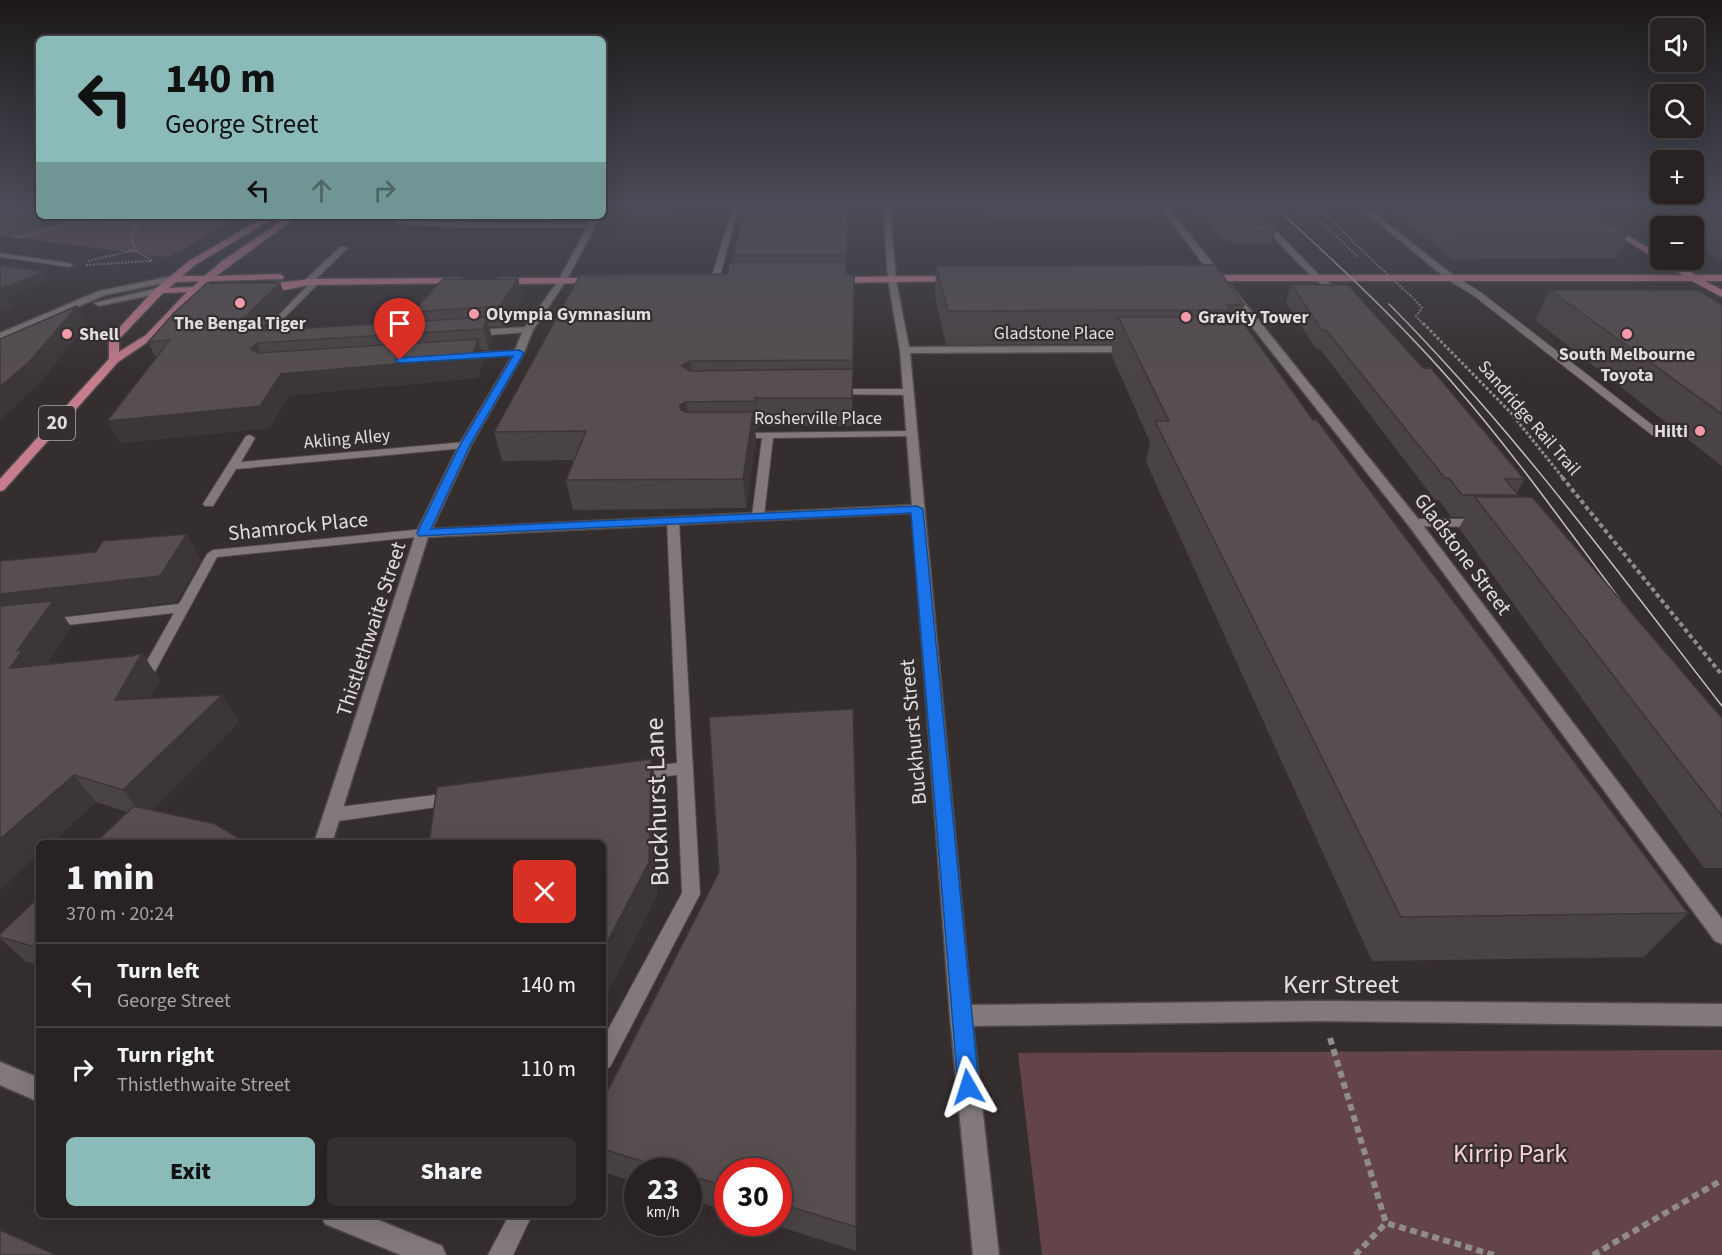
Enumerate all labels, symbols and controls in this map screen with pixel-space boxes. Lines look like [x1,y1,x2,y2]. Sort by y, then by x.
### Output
map controls [1650,18,1704,270]
button: sound [1650,18,1704,72]
text: 140 m [165,49,276,109]
icon: left [66,60,144,138]
button: search [1650,84,1704,138]
text: George Street [165,105,318,144]
button: + [1650,150,1704,204]
icon: left [242,174,275,207]
icon: ahead [305,174,338,207]
icon: right [368,174,401,207]
button: − [1650,216,1704,270]
marker: The Bengal Tiger [233,296,247,310]
pin [374,298,425,360]
place label: Olympia Gymnasium [486,302,651,327]
place label: Gravity Tower [1198,305,1310,330]
icon: arrive [383,307,416,340]
marker: Olympia Gymnasium [467,307,481,321]
marker: Gravity Tower [1179,310,1193,324]
place label: The Bengal Tiger [174,311,307,336]
street label: Gladstone Place [994,321,1114,346]
place label: Shell [79,322,119,347]
marker: Shell [60,327,74,341]
marker: South Melbourne Toyota [1620,327,1634,341]
place label: South Melbourne Toyota [1559,342,1695,388]
street label: Sandridge Rail Trail [1472,355,1586,481]
road number: 20 [39,406,75,440]
street label: Rosherville Place [754,406,882,431]
place label: Hilti [1654,419,1688,444]
street label: Akling Alley [303,423,392,455]
marker: Hilti [1693,424,1707,438]
street label: Gladstone Street [1407,487,1519,621]
street label: Shamrock Place [226,504,370,548]
street label: Thistlethwaite Street [329,538,413,720]
street label: Buckhurst Street [892,658,934,806]
street label: Buckhurst Lane [636,717,678,887]
text: 1 min [66,852,154,903]
button: close [513,860,576,923]
text: 370 m · 20:24 [66,900,174,928]
text: Turn left [117,955,199,987]
street label: Kerr Street [1283,966,1399,1003]
icon: left [66,969,99,1002]
text: 140 m [521,969,576,1001]
text: George Street [117,987,231,1015]
text: Turn right [117,1039,214,1071]
icon: right [66,1053,99,1086]
text: 110 m [521,1053,576,1085]
position arrow [936,1055,1000,1119]
text: Thistlethwaite Street [117,1071,290,1099]
park label: Kirrip Park [1453,1135,1567,1172]
button: Exit [66,1137,315,1206]
button: Share [327,1137,576,1206]
speed limit sign: 30 [714,1158,792,1236]
text: 23 [647,1168,679,1211]
text: km/h [646,1202,680,1223]

